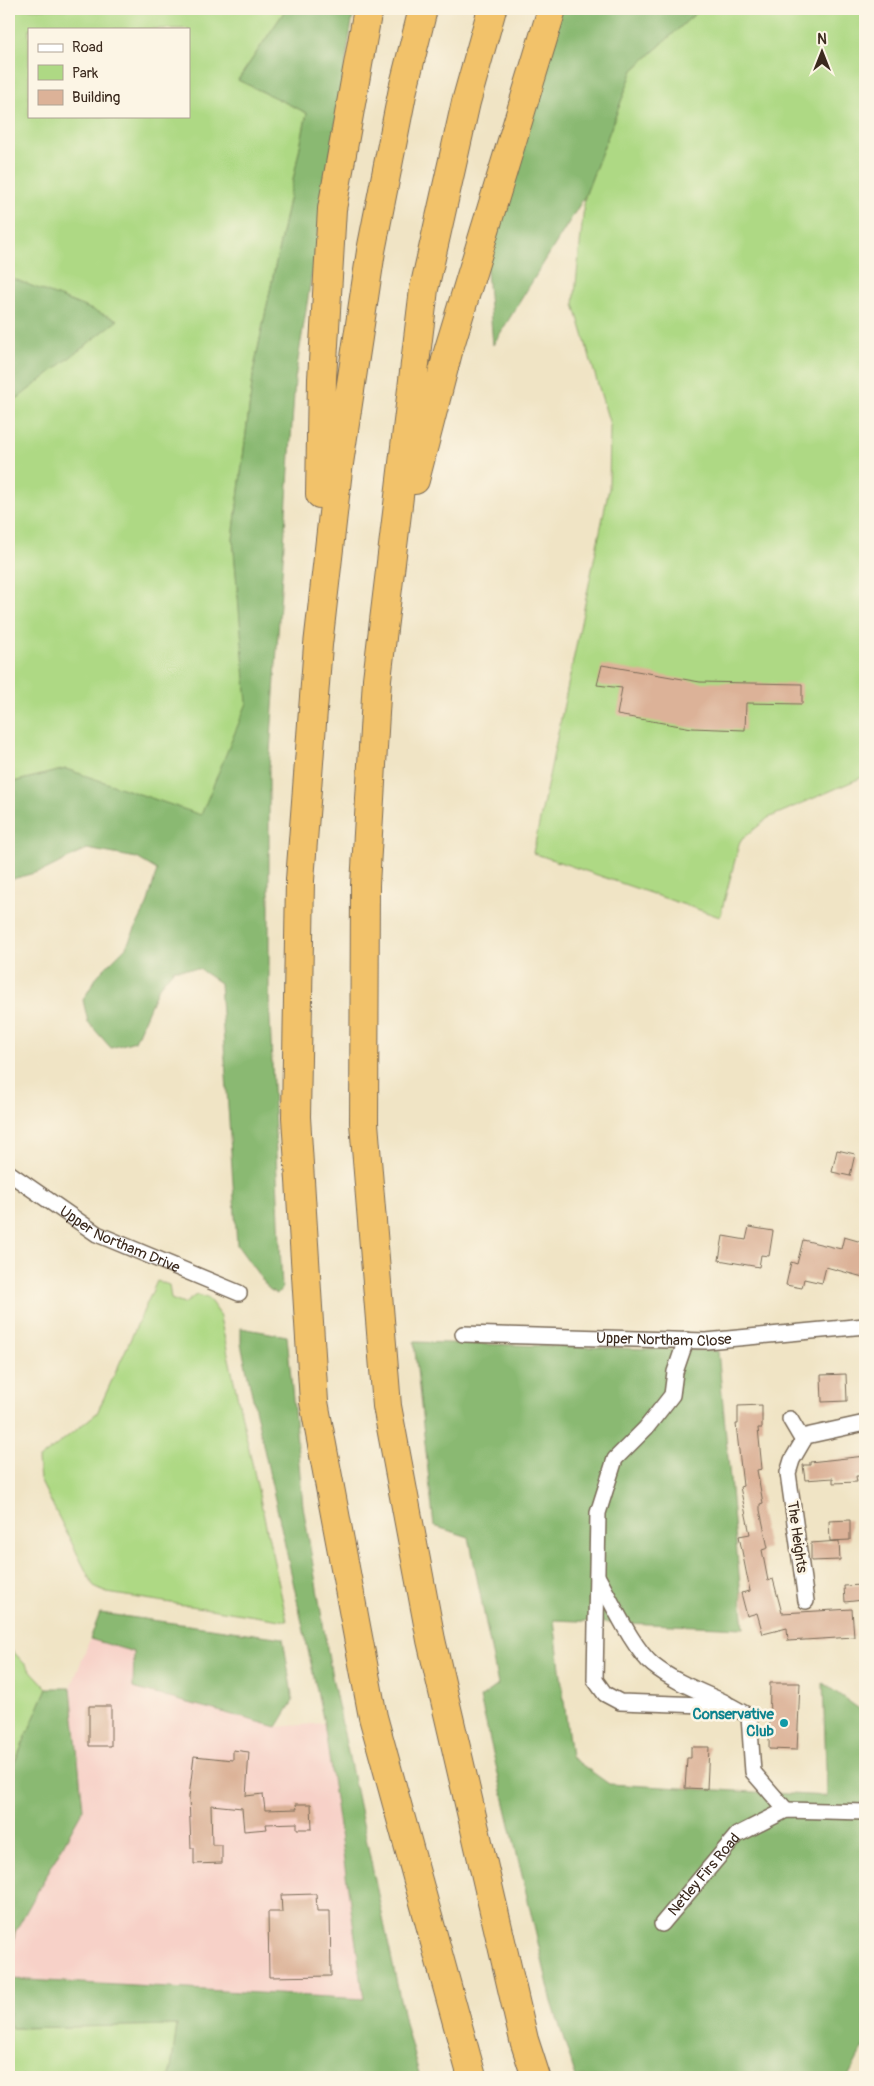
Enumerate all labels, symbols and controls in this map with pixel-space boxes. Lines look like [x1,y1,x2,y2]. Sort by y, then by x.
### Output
legend [28,28,190,118]
north arrow [796,28,846,78]
text: N [817,31,827,48]
text: Road [72,38,103,57]
text: Park [72,64,99,83]
text: Building [72,88,120,107]
street label: Upper Northam Drive [56,1202,184,1277]
street label: Upper Northam Close [596,1328,733,1350]
street label: The Heights [783,1500,811,1574]
place label: Conservative Club [693,1705,775,1741]
marker: Conservative Club [778,1717,790,1729]
street label: Netley Firs Road [664,1829,744,1920]

